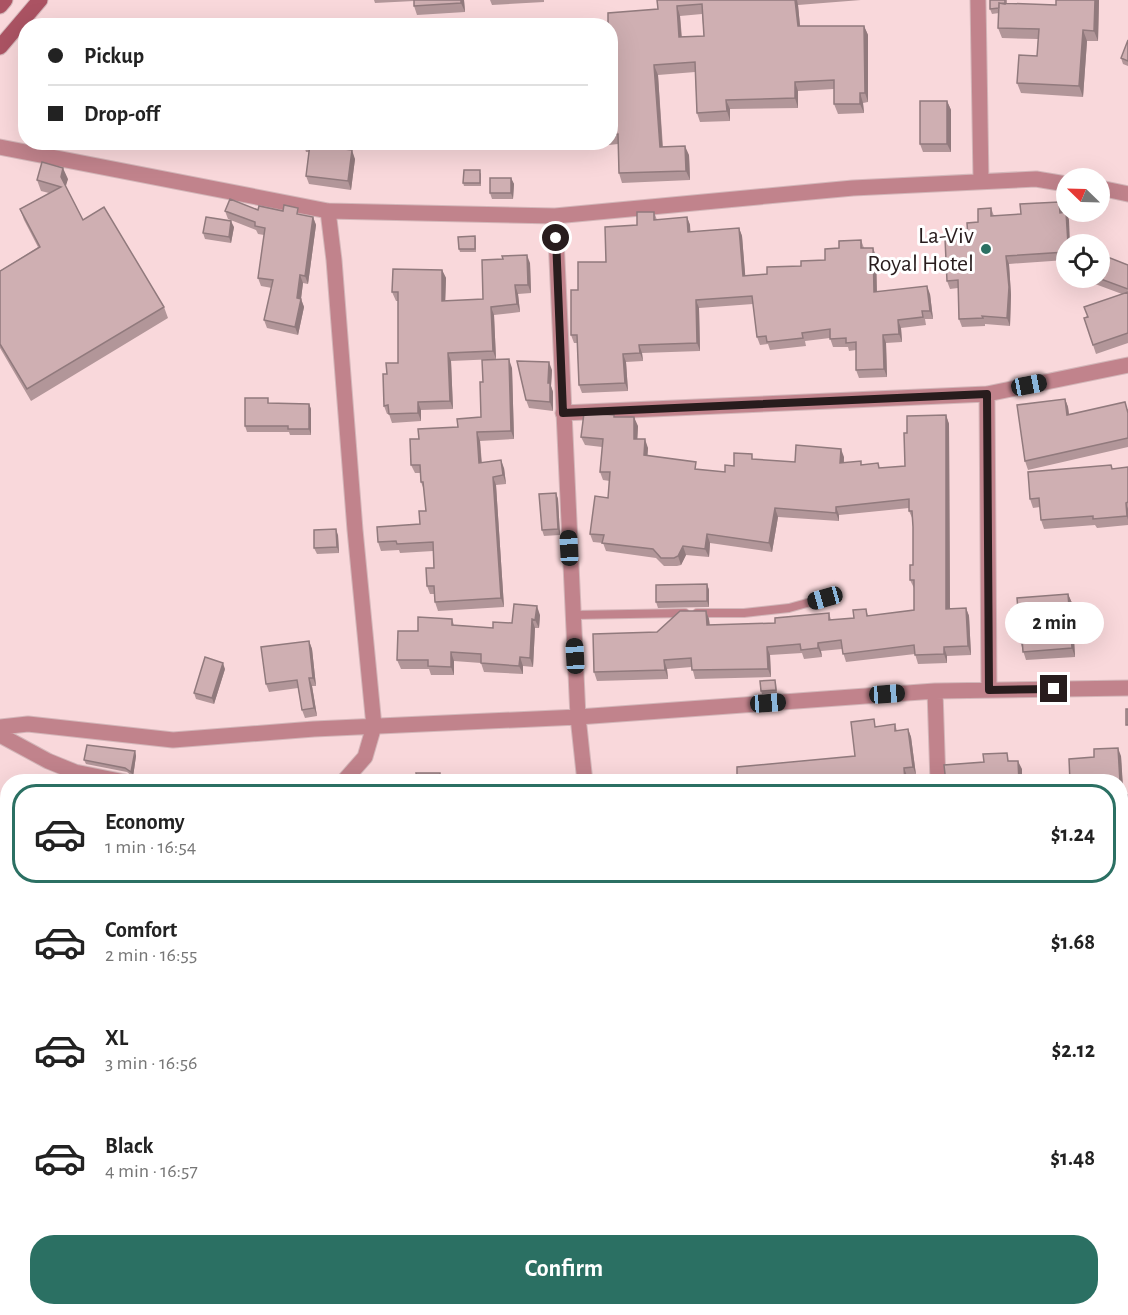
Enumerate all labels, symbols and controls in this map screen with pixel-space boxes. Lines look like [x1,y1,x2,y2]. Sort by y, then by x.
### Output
text: Pickup [84,45,144,67]
text: Drop-off [84,103,160,125]
north arrow [1056,168,1110,222]
map controls [1056,168,1110,288]
route start [542,224,569,251]
place label: La-Viv Royal Hotel [867,224,974,276]
button: locate [1056,234,1110,288]
marker: La-Viv Royal Hotel [979,242,993,256]
car [1010,373,1048,397]
car [559,530,579,566]
car [805,584,845,612]
callout: 2 min [1004,602,1104,644]
text: 2 min [1032,613,1077,633]
car [565,638,585,674]
route end [1040,675,1067,702]
car [868,684,906,704]
car [749,693,787,713]
icon: car [33,807,87,861]
text: Economy [105,811,185,833]
text: $1.24 [1051,823,1095,845]
text: 1 min · 16:54 [105,837,196,857]
icon: car [33,915,87,969]
text: Comfort [105,919,177,941]
text: $1.68 [1051,931,1095,953]
text: 2 min · 16:55 [105,945,197,965]
icon: car [33,1023,87,1077]
text: XL [105,1027,128,1049]
text: $2.12 [1051,1039,1095,1061]
text: 3 min · 16:56 [105,1053,198,1073]
icon: car [33,1131,87,1185]
text: Black [105,1135,153,1157]
text: $1.48 [1050,1147,1095,1169]
text: 4 min · 16:57 [105,1161,198,1181]
button: Confirm [30,1235,1098,1304]

